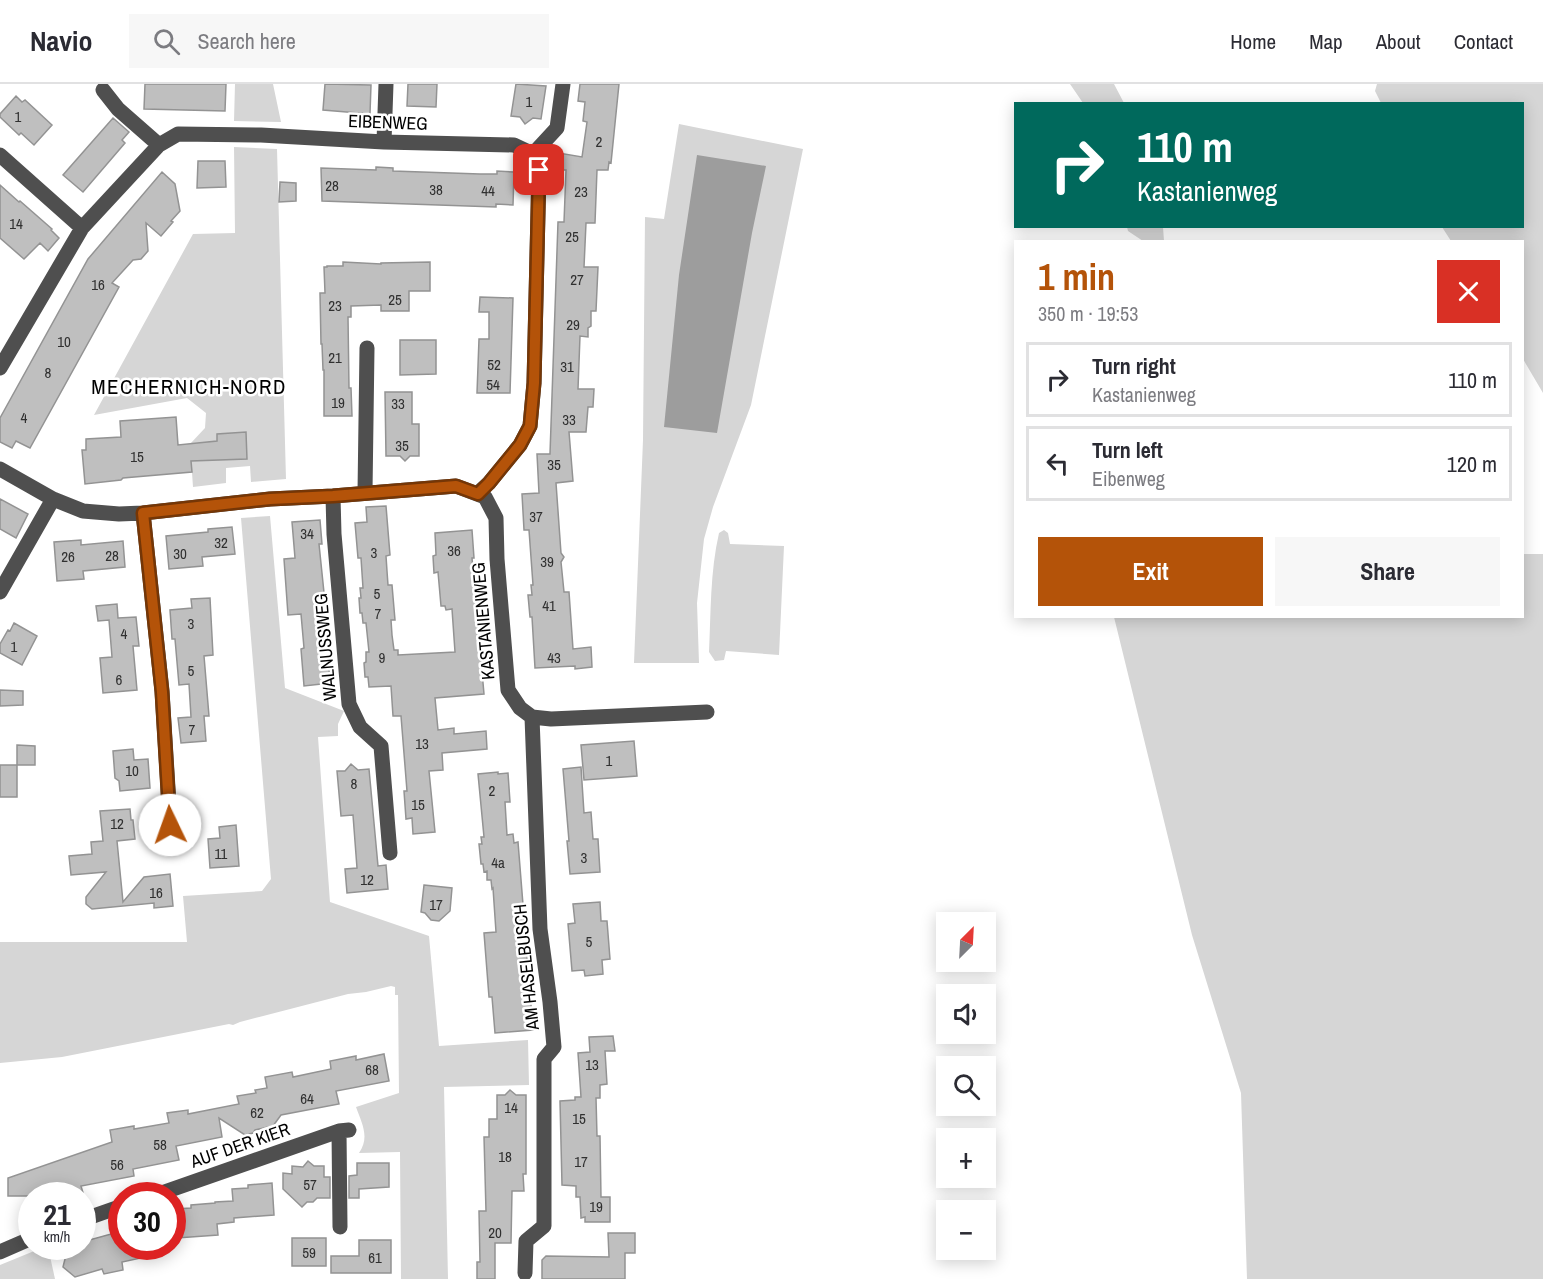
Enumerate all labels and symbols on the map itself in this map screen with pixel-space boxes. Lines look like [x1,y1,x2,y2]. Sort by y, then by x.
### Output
house number: 1 [526,91,533,112]
house number: 1 [15,106,22,127]
street label: EIBENWEG [348,108,428,136]
house number: 2 [596,131,603,152]
pin [513,144,564,195]
house number: 28 [325,175,339,196]
house number: 38 [429,179,443,200]
house number: 44 [481,180,495,201]
house number: 23 [574,181,588,202]
house number: 14 [9,213,23,234]
house number: 25 [565,226,579,247]
house number: 27 [570,269,584,290]
house number: 16 [91,274,105,295]
house number: 25 [388,289,402,310]
house number: 23 [328,295,342,316]
house number: 29 [566,314,580,335]
house number: 10 [57,331,71,352]
house number: 21 [328,347,342,368]
house number: 52 [487,354,501,375]
house number: 31 [560,356,574,377]
house number: 8 [45,362,52,383]
district label: MECHERNICH-NORD [91,372,287,401]
house number: 54 [486,374,500,395]
house number: 19 [331,392,345,413]
house number: 33 [391,393,405,414]
house number: 4 [21,407,28,428]
house number: 33 [562,409,576,430]
house number: 35 [395,435,409,456]
house number: 15 [130,446,144,467]
house number: 35 [547,454,561,475]
house number: 37 [529,506,543,527]
house number: 34 [300,523,314,544]
house number: 32 [214,532,228,553]
house number: 36 [447,540,461,561]
house number: 3 [371,542,378,563]
house number: 30 [173,543,187,564]
house number: 28 [105,545,119,566]
house number: 26 [61,546,75,567]
house number: 39 [540,551,554,572]
street label: KASTANIENWEG [465,561,501,681]
house number: 5 [374,583,381,604]
street label: WALNUSSWEG [308,592,342,702]
house number: 41 [542,595,556,616]
house number: 7 [375,603,382,624]
house number: 3 [188,613,195,634]
house number: 4 [121,623,128,644]
house number: 1 [11,636,18,657]
house number: 9 [379,647,386,668]
house number: 43 [547,647,561,668]
house number: 5 [188,660,195,681]
house number: 6 [116,669,123,690]
house number: 7 [189,719,196,740]
house number: 13 [415,733,429,754]
house number: 1 [606,750,613,771]
house number: 10 [125,760,139,781]
house number: 8 [351,773,358,794]
house number: 2 [489,780,496,801]
position arrow [138,793,202,857]
house number: 15 [411,794,425,815]
house number: 12 [110,813,124,834]
house number: 11 [215,843,228,864]
house number: 3 [581,847,588,868]
house number: 4a [491,852,505,873]
house number: 12 [360,869,374,890]
house number: 16 [149,882,163,903]
house number: 17 [429,894,443,915]
street label: AM HASELBUSCH [507,903,545,1032]
north arrow [936,912,996,972]
house number: 5 [586,931,593,952]
house number: 13 [585,1054,599,1075]
house number: 68 [365,1059,379,1080]
house number: 64 [300,1088,314,1109]
house number: 14 [504,1097,518,1118]
house number: 62 [250,1102,264,1123]
house number: 15 [572,1108,586,1129]
street label: AUF DER KIER [186,1116,293,1174]
house number: 58 [153,1134,167,1155]
house number: 18 [498,1146,512,1167]
house number: 17 [574,1151,588,1172]
house number: 56 [110,1154,124,1175]
house number: 57 [303,1174,317,1195]
speed limit sign: 30 [108,1182,186,1260]
house number: 19 [589,1196,603,1217]
house number: 20 [488,1222,502,1243]
house number: 59 [302,1242,316,1263]
house number: 61 [368,1247,382,1268]

